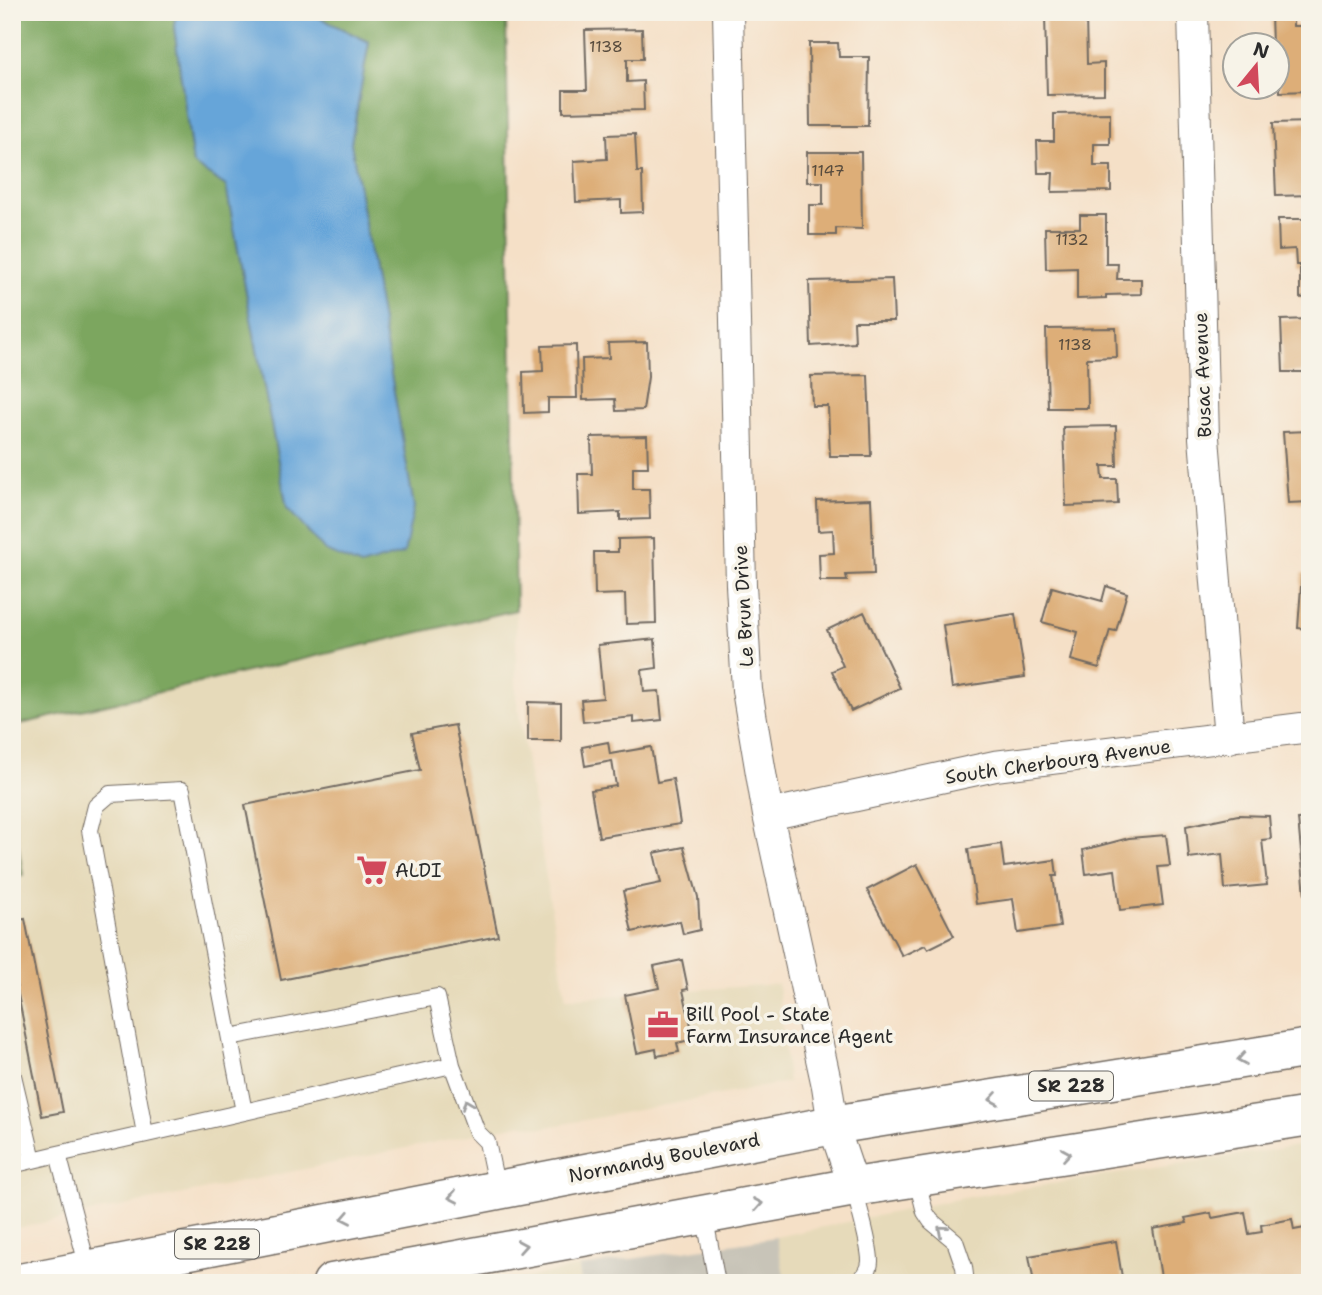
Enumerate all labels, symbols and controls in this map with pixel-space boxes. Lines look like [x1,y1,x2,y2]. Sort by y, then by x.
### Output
north arrow [1220,32,1290,102]
house number: 1138 [589,36,623,57]
text: N [1250,36,1272,65]
house number: 1147 [811,160,845,181]
house number: 1132 [1055,229,1089,250]
street label: Busac Avenue [1188,312,1217,438]
house number: 1138 [1058,334,1092,355]
street label: Le Brun Drive [728,544,759,668]
street label: South Cherbourg Avenue [944,733,1173,790]
supermarket icon: ALDI [355,853,389,887]
place label: ALDI [395,858,442,883]
place label: Bill Pool - State Farm Insurance Agent [686,1002,893,1049]
office icon: Bill Pool - State Farm Insurance Agent [646,1008,680,1042]
one-way arrow [1236,1051,1248,1066]
road number: SR 228 [1029,1072,1113,1100]
one-way arrow [988,1091,999,1106]
one-way arrow [461,1099,475,1111]
street label: Normandy Boulevard [566,1127,762,1188]
one-way arrow [1061,1147,1072,1162]
one-way arrow [447,1189,459,1204]
one-way arrow [752,1197,764,1212]
one-way arrow [340,1210,352,1225]
one-way arrow [937,1226,950,1238]
road number: SR 228 [175,1230,259,1259]
one-way arrow [516,1239,528,1254]

